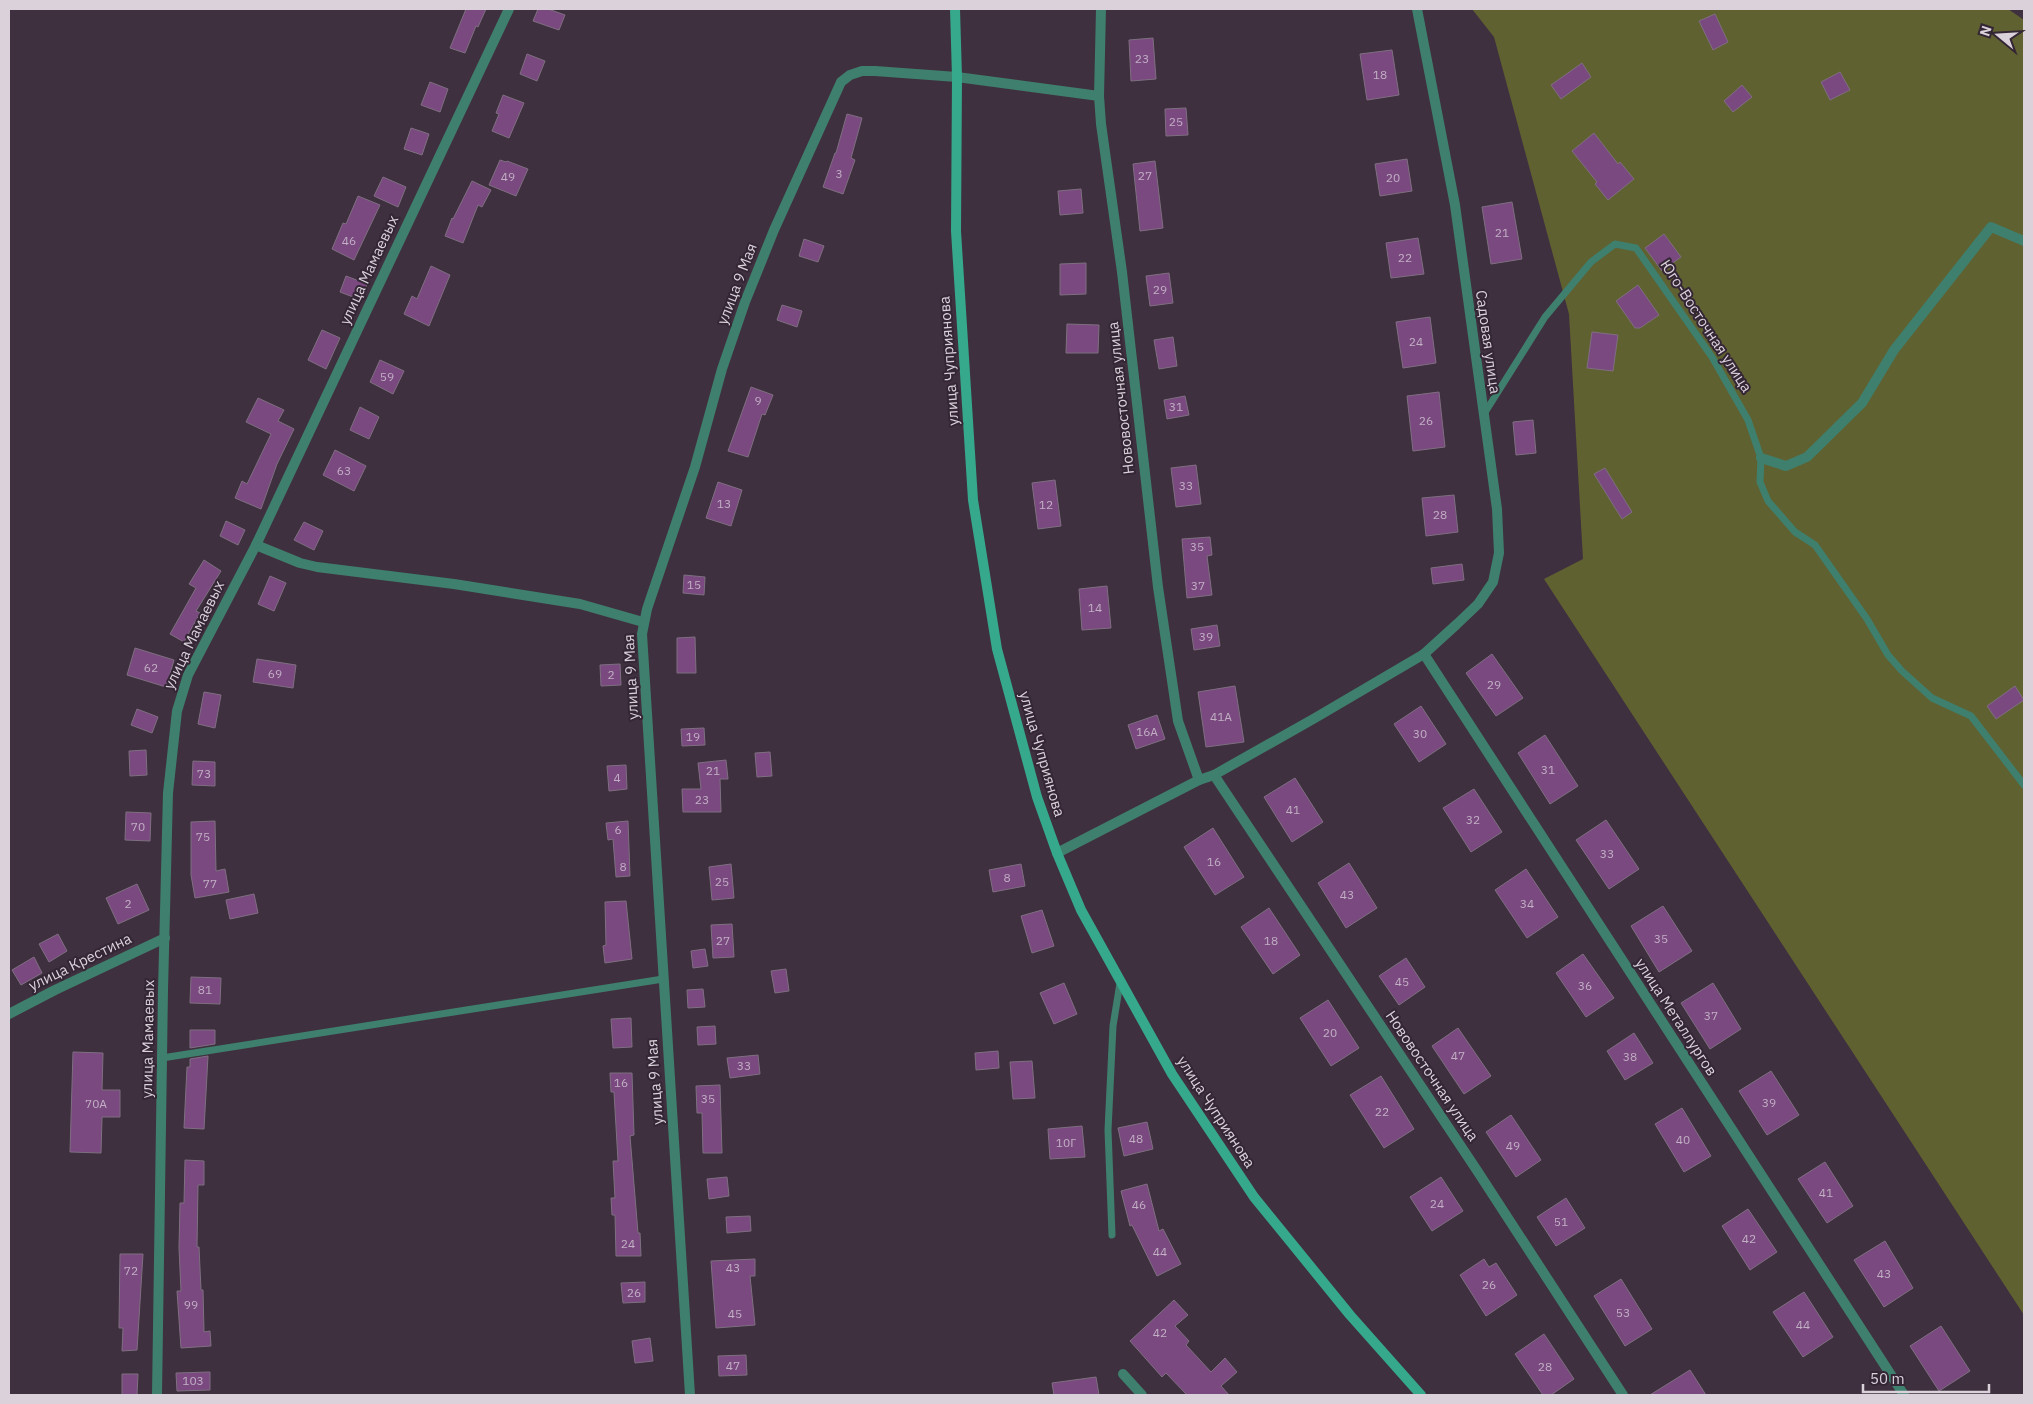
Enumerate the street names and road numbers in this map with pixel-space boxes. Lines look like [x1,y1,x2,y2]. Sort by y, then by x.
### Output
street label: улица Мамаевых [335,212,402,328]
street label: улица 9 Мая [712,240,761,327]
street label: Юго-Восточная улица [1656,256,1756,396]
street label: Садовая улица [1472,289,1505,395]
street label: улица Чуприянова [934,296,963,427]
street label: Нововосточная улица [1103,321,1138,475]
street label: улица Мамаевых [159,577,228,692]
street label: улица 9 Мая [619,634,642,720]
street label: улица Чуприянова [1015,689,1070,819]
street label: улица Крестина [25,928,134,995]
street label: улица Металлургов [1631,954,1722,1079]
street label: улица Мамаевых [137,979,158,1099]
street label: Нововосточная улица [1382,1007,1483,1145]
street label: улица 9 Мая [642,1039,667,1126]
street label: улица Чуприянова [1173,1052,1260,1171]

